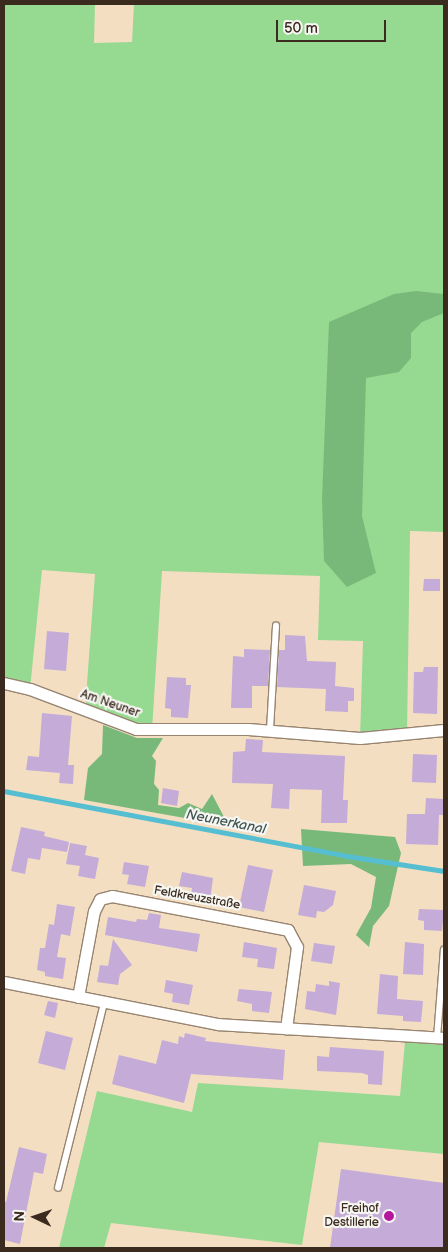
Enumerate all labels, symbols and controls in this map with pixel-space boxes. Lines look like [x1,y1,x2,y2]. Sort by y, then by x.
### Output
scale bar [278,10,388,42]
text: 50 m [284,19,318,38]
street label: Am Neuner [79,687,141,721]
water label: Neunerkanal [185,806,267,838]
street label: Feldkreuzstraße [153,883,241,913]
north arrow [10,1192,60,1242]
place label: Freihof Destillerie [324,1202,379,1230]
marker: Freihof Destillerie [383,1210,395,1222]
text: N [11,1211,28,1222]

